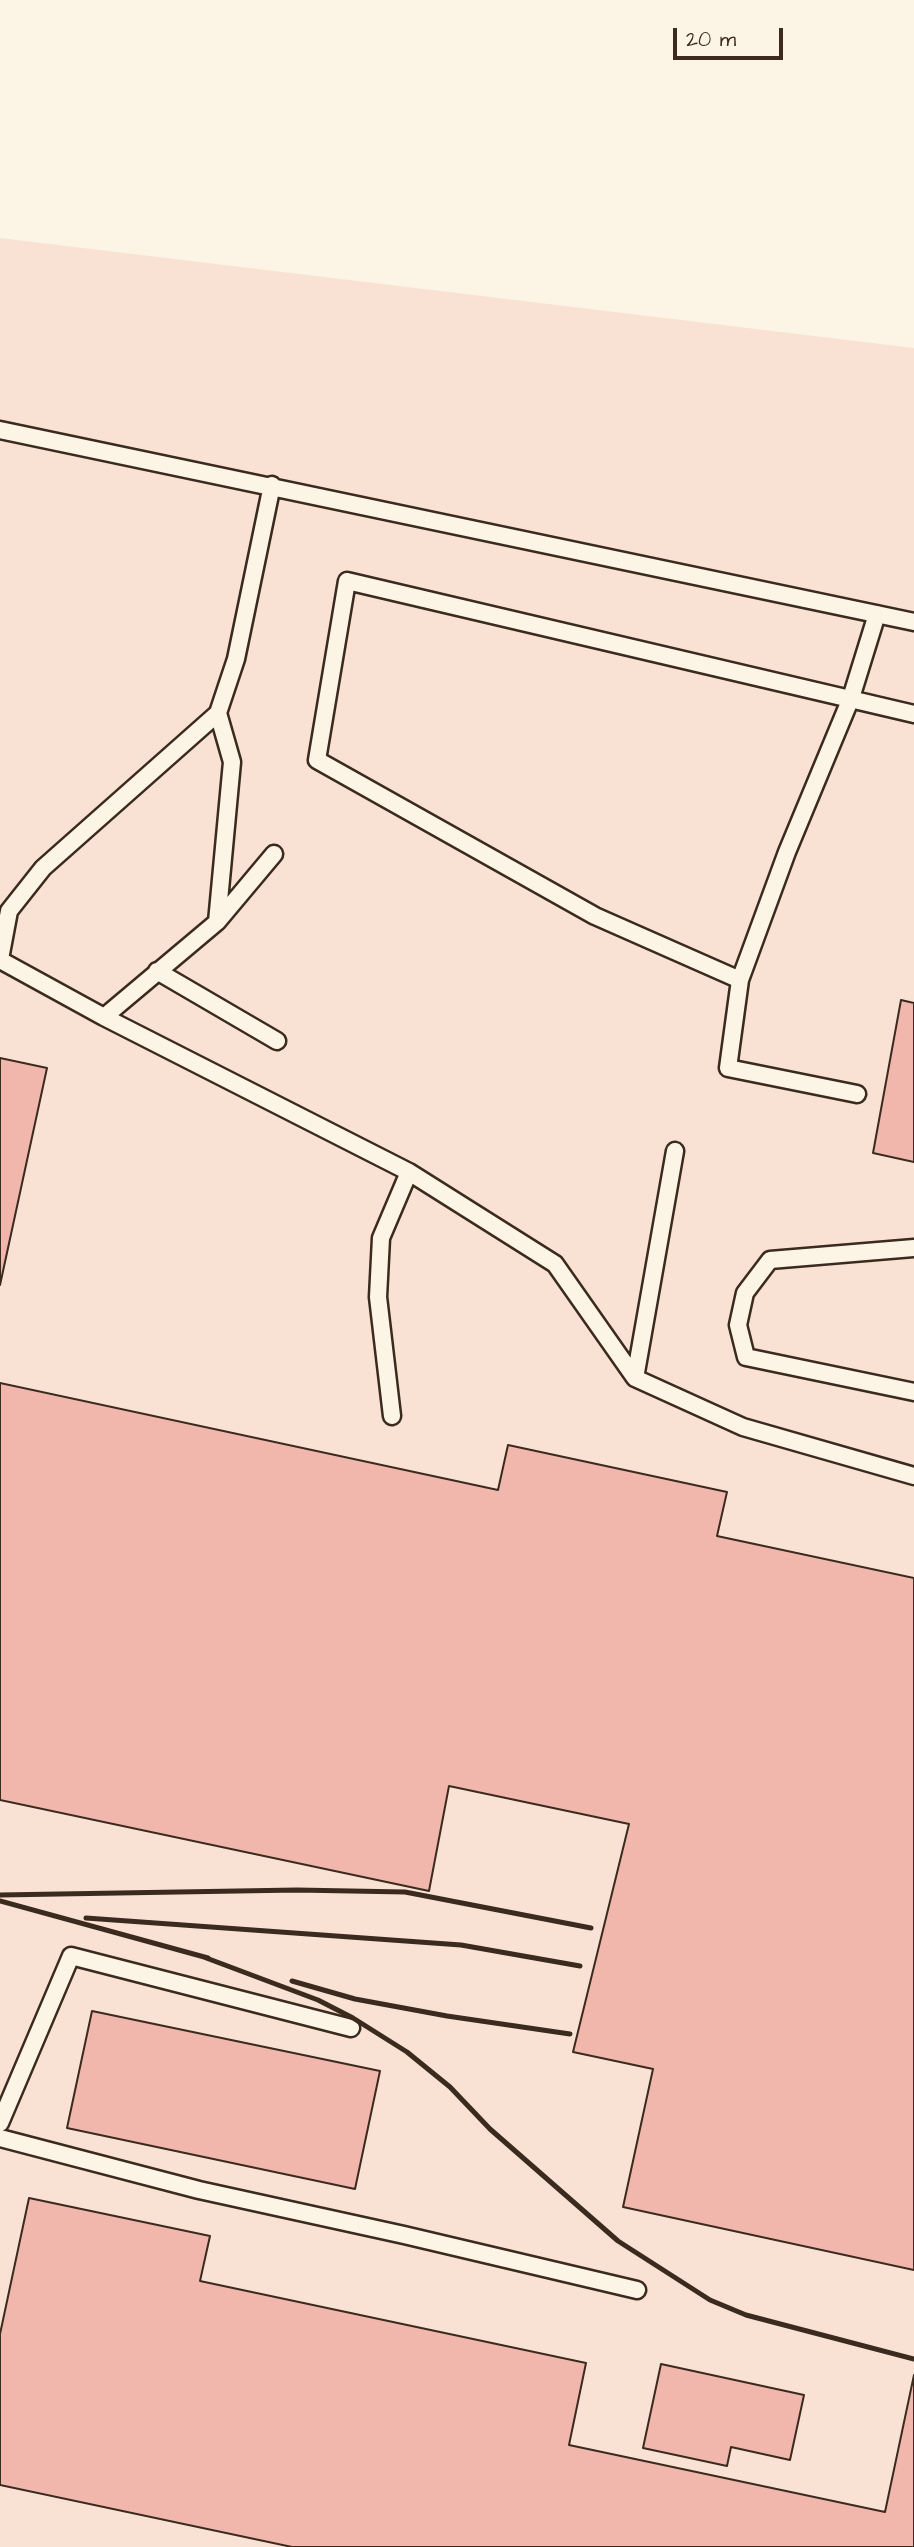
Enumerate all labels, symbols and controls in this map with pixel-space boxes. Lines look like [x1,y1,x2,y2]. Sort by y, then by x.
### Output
scale bar [676,14,786,58]
text: 20 m [686,25,736,54]

